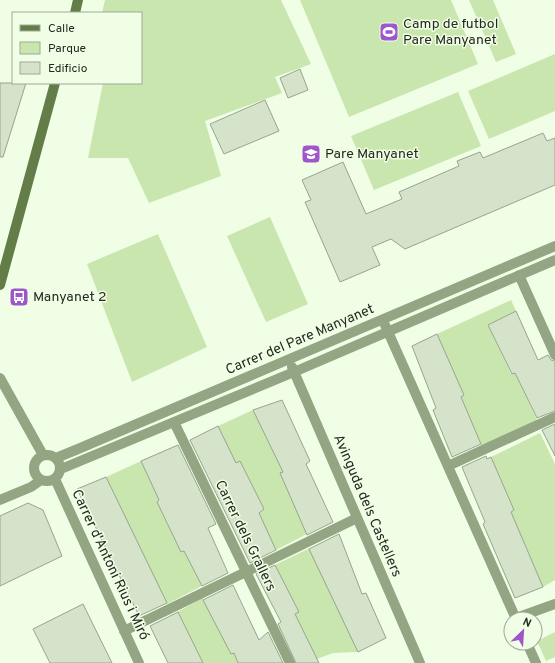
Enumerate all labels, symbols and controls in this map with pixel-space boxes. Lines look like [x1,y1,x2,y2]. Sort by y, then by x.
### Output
legend [12,12,142,84]
place label: Camp de futbol Pare Manyanet [403,16,498,49]
text: Calle [48,21,75,37]
sports icon: Camp de futbol Pare Manyanet [378,21,400,43]
text: Parque [48,41,86,57]
text: Edificio [48,61,88,77]
school or university icon: Pare Manyanet [300,143,322,165]
place label: Pare Manyanet [325,146,419,163]
bus stop icon: Manyanet 2 [8,286,30,308]
place label: Manyanet 2 [33,289,107,306]
street label: Carrer del Pare Manyanet [223,301,377,379]
street label: Avinguda dels Castellers [329,432,405,580]
street label: Carrer dels Grallers [211,478,279,594]
street label: Carrer d'Antoni Rius i Miró [68,487,153,643]
north arrow [503,611,543,651]
text: N [520,615,533,631]

